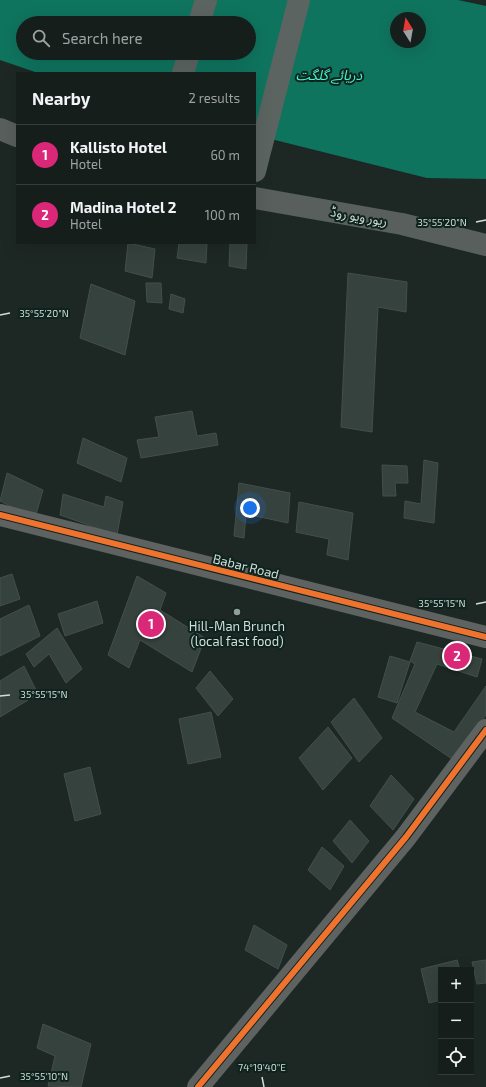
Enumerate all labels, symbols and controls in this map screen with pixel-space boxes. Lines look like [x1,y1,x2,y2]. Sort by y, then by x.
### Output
north arrow [390,12,426,48]
search box [16,16,256,60]
icon: search [30,27,52,49]
text: Search here [62,29,143,47]
water label: دریائے گلگت [296,66,363,84]
text: Nearby [32,88,90,108]
text: 2 results [188,90,240,106]
text: Kallisto Hotel [70,138,167,156]
text: 1 [42,147,48,163]
text: 60 m [210,147,240,163]
text: Hotel [70,156,102,172]
text: Madina Hotel 2 [70,198,177,216]
street label: ریور ویو روڈ [329,203,389,229]
text: 2 [41,207,49,223]
text: 100 m [205,207,240,223]
text: Hotel [70,216,102,232]
text: 35°55'20"N [417,216,467,228]
text: 35°55'20"N [19,307,69,319]
your location [240,498,260,518]
street label: Babar Road [211,550,281,582]
text: 35°55'15"N [418,597,466,609]
marker: Hill-Man Brunch (local fast food) [232,607,242,617]
pin: 1 [138,609,164,639]
place label: Hill-Man Brunch (local fast food) [189,618,285,649]
pin: 2 [444,641,470,671]
text: 35°55'15"N [20,688,68,700]
map controls [438,967,474,1075]
button: + [438,967,474,1003]
button: − [438,1003,474,1039]
button: locate [438,1039,474,1075]
text: 74°19'40"E [238,1061,286,1073]
text: 35°55'10"N [20,1070,68,1082]

